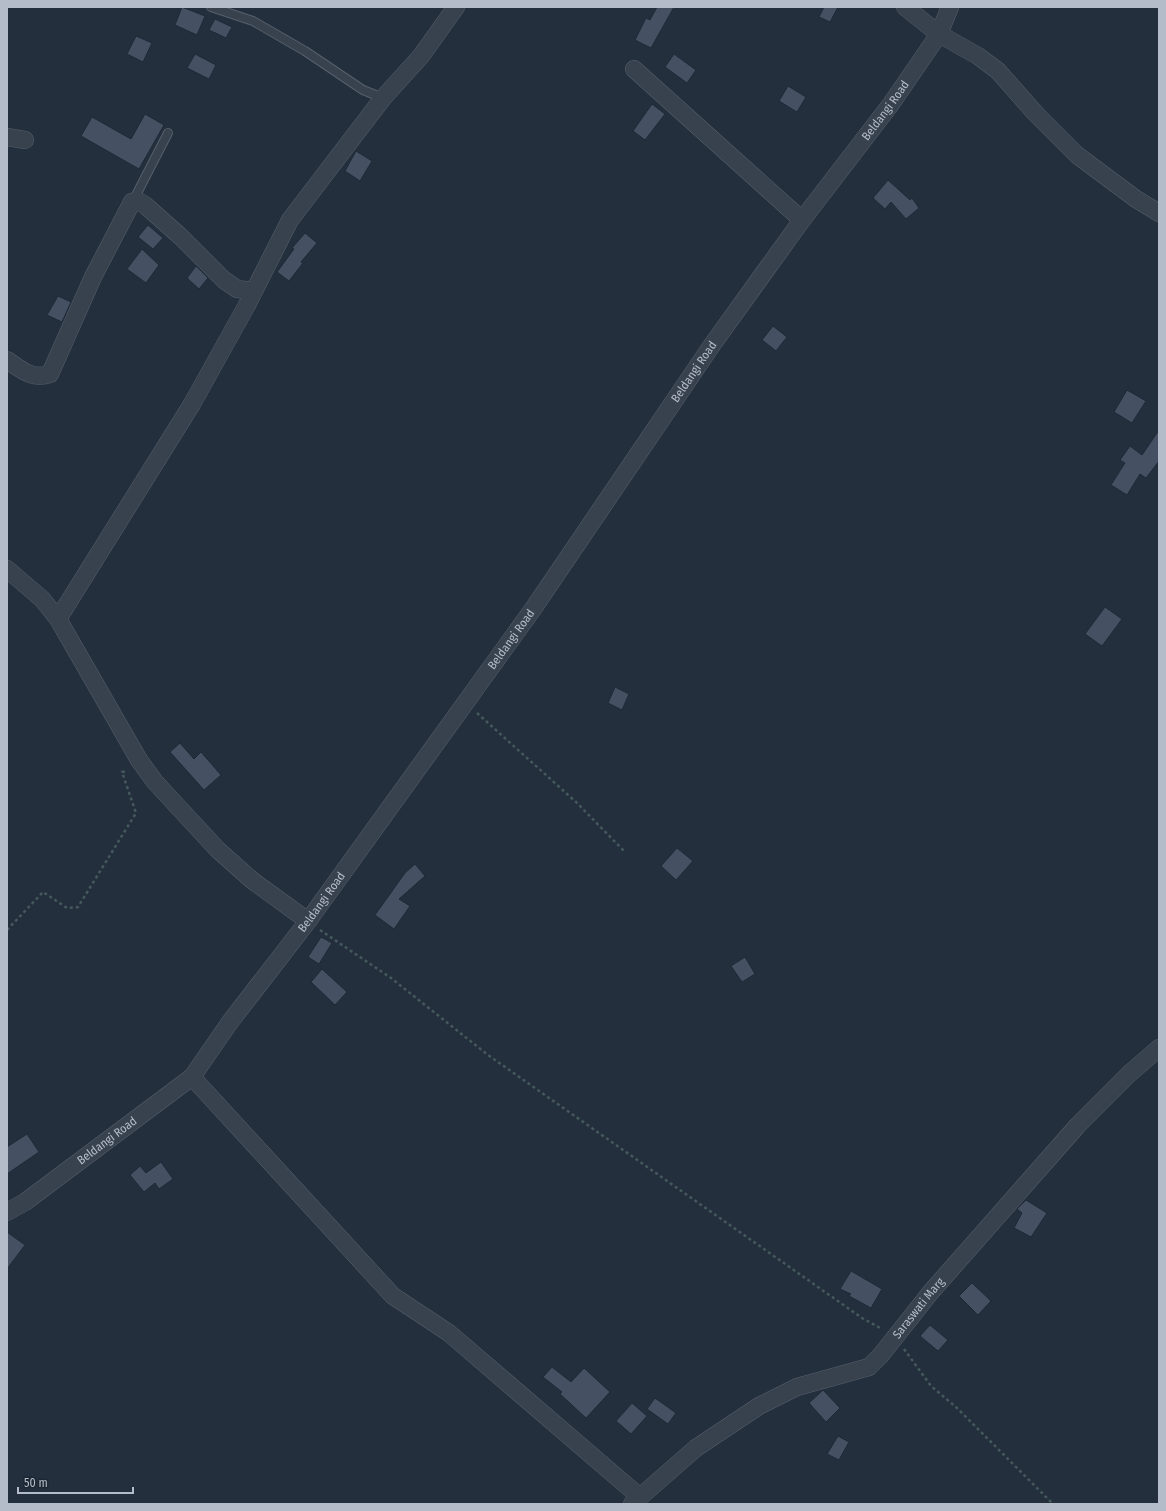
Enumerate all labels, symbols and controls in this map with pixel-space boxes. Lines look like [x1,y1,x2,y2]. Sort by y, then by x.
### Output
street label: Beldangi Road [859,78,912,143]
street label: Beldangi Road [668,339,720,405]
street label: Beldangi Road [485,607,538,672]
street label: Beldangi Road [295,869,348,935]
street label: Beldangi Road [74,1114,139,1167]
street label: Saraswati Marg [890,1275,947,1341]
scale bar [18,1469,133,1495]
text: 50 m [24,1476,48,1490]

